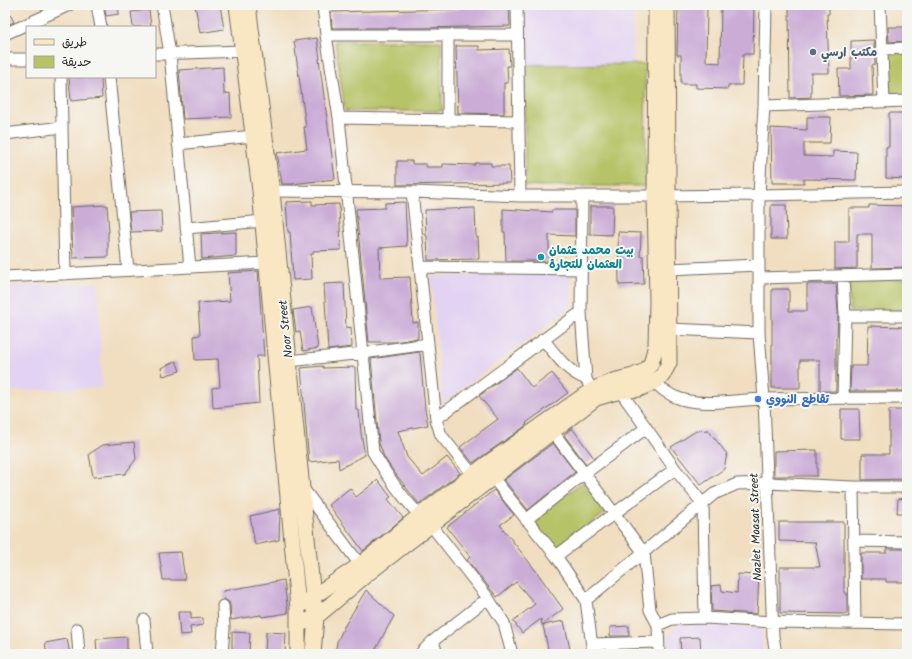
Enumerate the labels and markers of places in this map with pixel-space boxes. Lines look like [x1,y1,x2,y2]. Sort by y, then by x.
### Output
place label: مكتب ارسي [821,43,877,63]
marker: مكتب ارسي [808,47,818,57]
place label: بيت محمد عثمان العثمان للتجارة [549,241,634,274]
marker: بيت محمد عثمان العثمان للتجارة [536,252,546,262]
place label: تقاطع النووي [766,390,830,409]
marker: تقاطع النووي [753,394,763,404]

